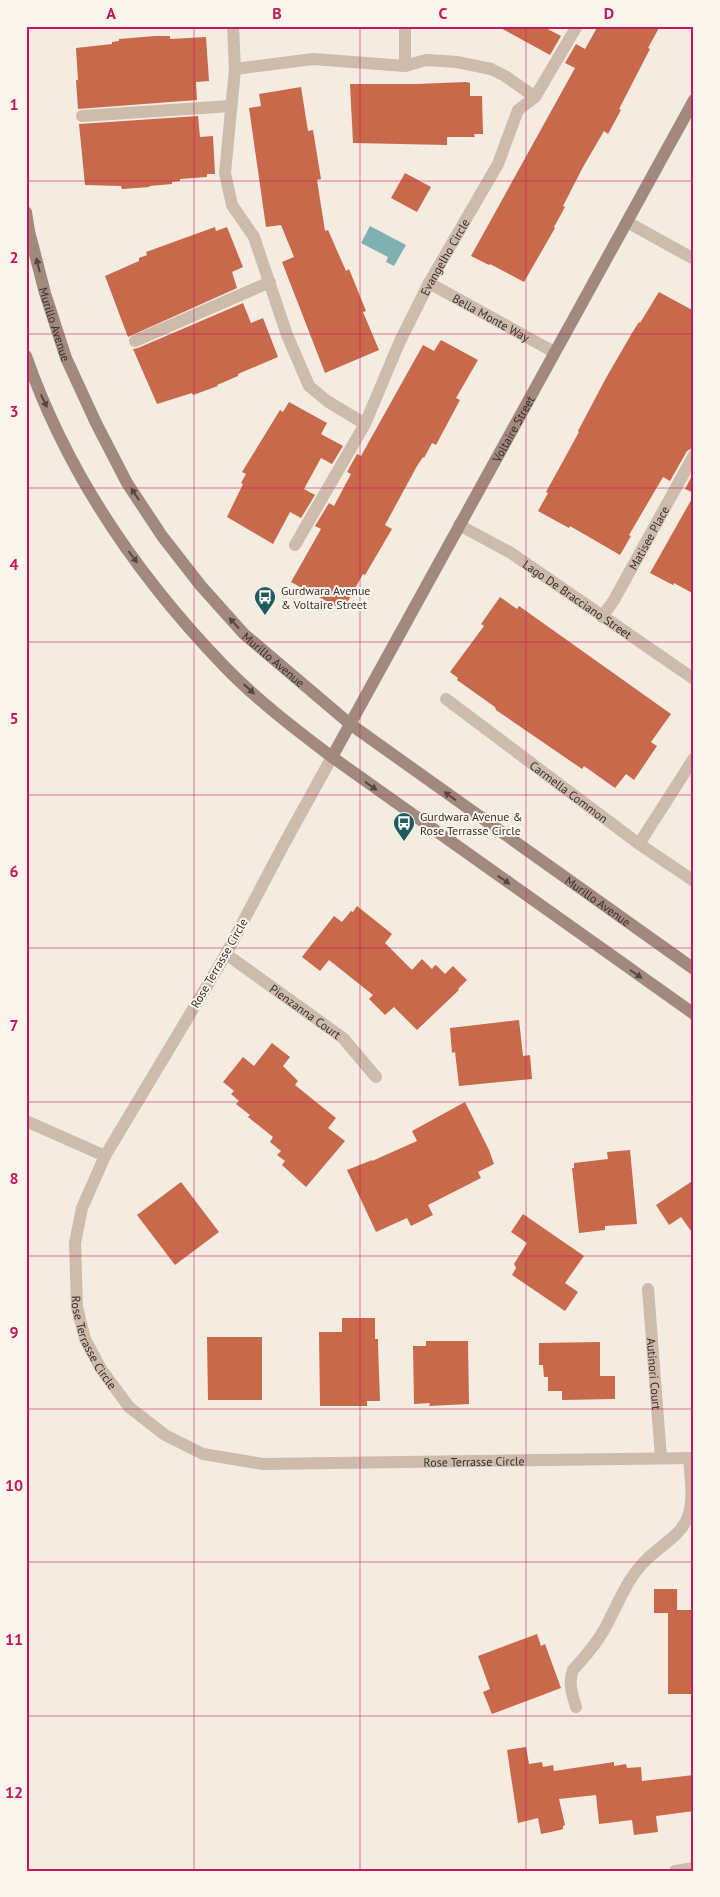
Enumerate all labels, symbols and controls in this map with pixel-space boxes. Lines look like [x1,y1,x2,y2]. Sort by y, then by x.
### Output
text: A [106,3,116,23]
text: B [272,3,282,23]
text: C [439,3,448,23]
text: D [604,3,614,23]
text: 1 [9,94,19,114]
street label: Evangelho Circle [417,216,472,298]
text: 2 [9,247,19,267]
one-way arrow [34,257,42,273]
street label: Murillo Avenue [36,285,74,363]
street label: Bella Monte Way [450,290,533,345]
street label: Voltaire Street [488,393,537,465]
one-way arrow [40,394,48,408]
text: 3 [9,401,19,421]
one-way arrow [130,488,140,501]
street label: Matisee Place [625,503,672,572]
one-way arrow [128,550,138,564]
text: 4 [9,554,19,574]
street label: Lago De Bracciano Street [520,556,635,642]
place label: Gurdwara Avenue & Voltaire Street [281,583,370,612]
bus stop icon: Gurdwara Avenue & Voltaire Street [253,585,277,616]
one-way arrow [228,617,240,629]
street label: Murillo Avenue [239,629,308,690]
one-way arrow [243,683,255,695]
text: 5 [9,708,19,728]
street label: Carmella Common [527,757,611,826]
one-way arrow [364,781,378,791]
one-way arrow [443,791,457,801]
place label: Gurdwara Avenue & Rose Terrasse Circle [420,809,522,838]
bus stop icon: Gurdwara Avenue & Rose Terrasse Circle [392,811,416,842]
text: 6 [9,861,19,881]
street label: Murillo Avenue [563,872,634,929]
one-way arrow [497,875,510,885]
street label: Rose Terrasse Circle [187,916,251,1010]
one-way arrow [629,969,643,979]
street label: Pienzanna Court [267,981,344,1042]
text: 7 [9,1015,19,1035]
text: 8 [9,1168,19,1188]
street label: Rose Terrasse Circle [69,1295,121,1392]
text: 9 [9,1322,19,1342]
street label: Autinori Court [644,1337,665,1410]
street label: Rose Terrasse Circle [423,1453,525,1469]
text: 10 [5,1475,23,1495]
text: 11 [5,1629,23,1649]
text: 12 [5,1782,23,1802]

